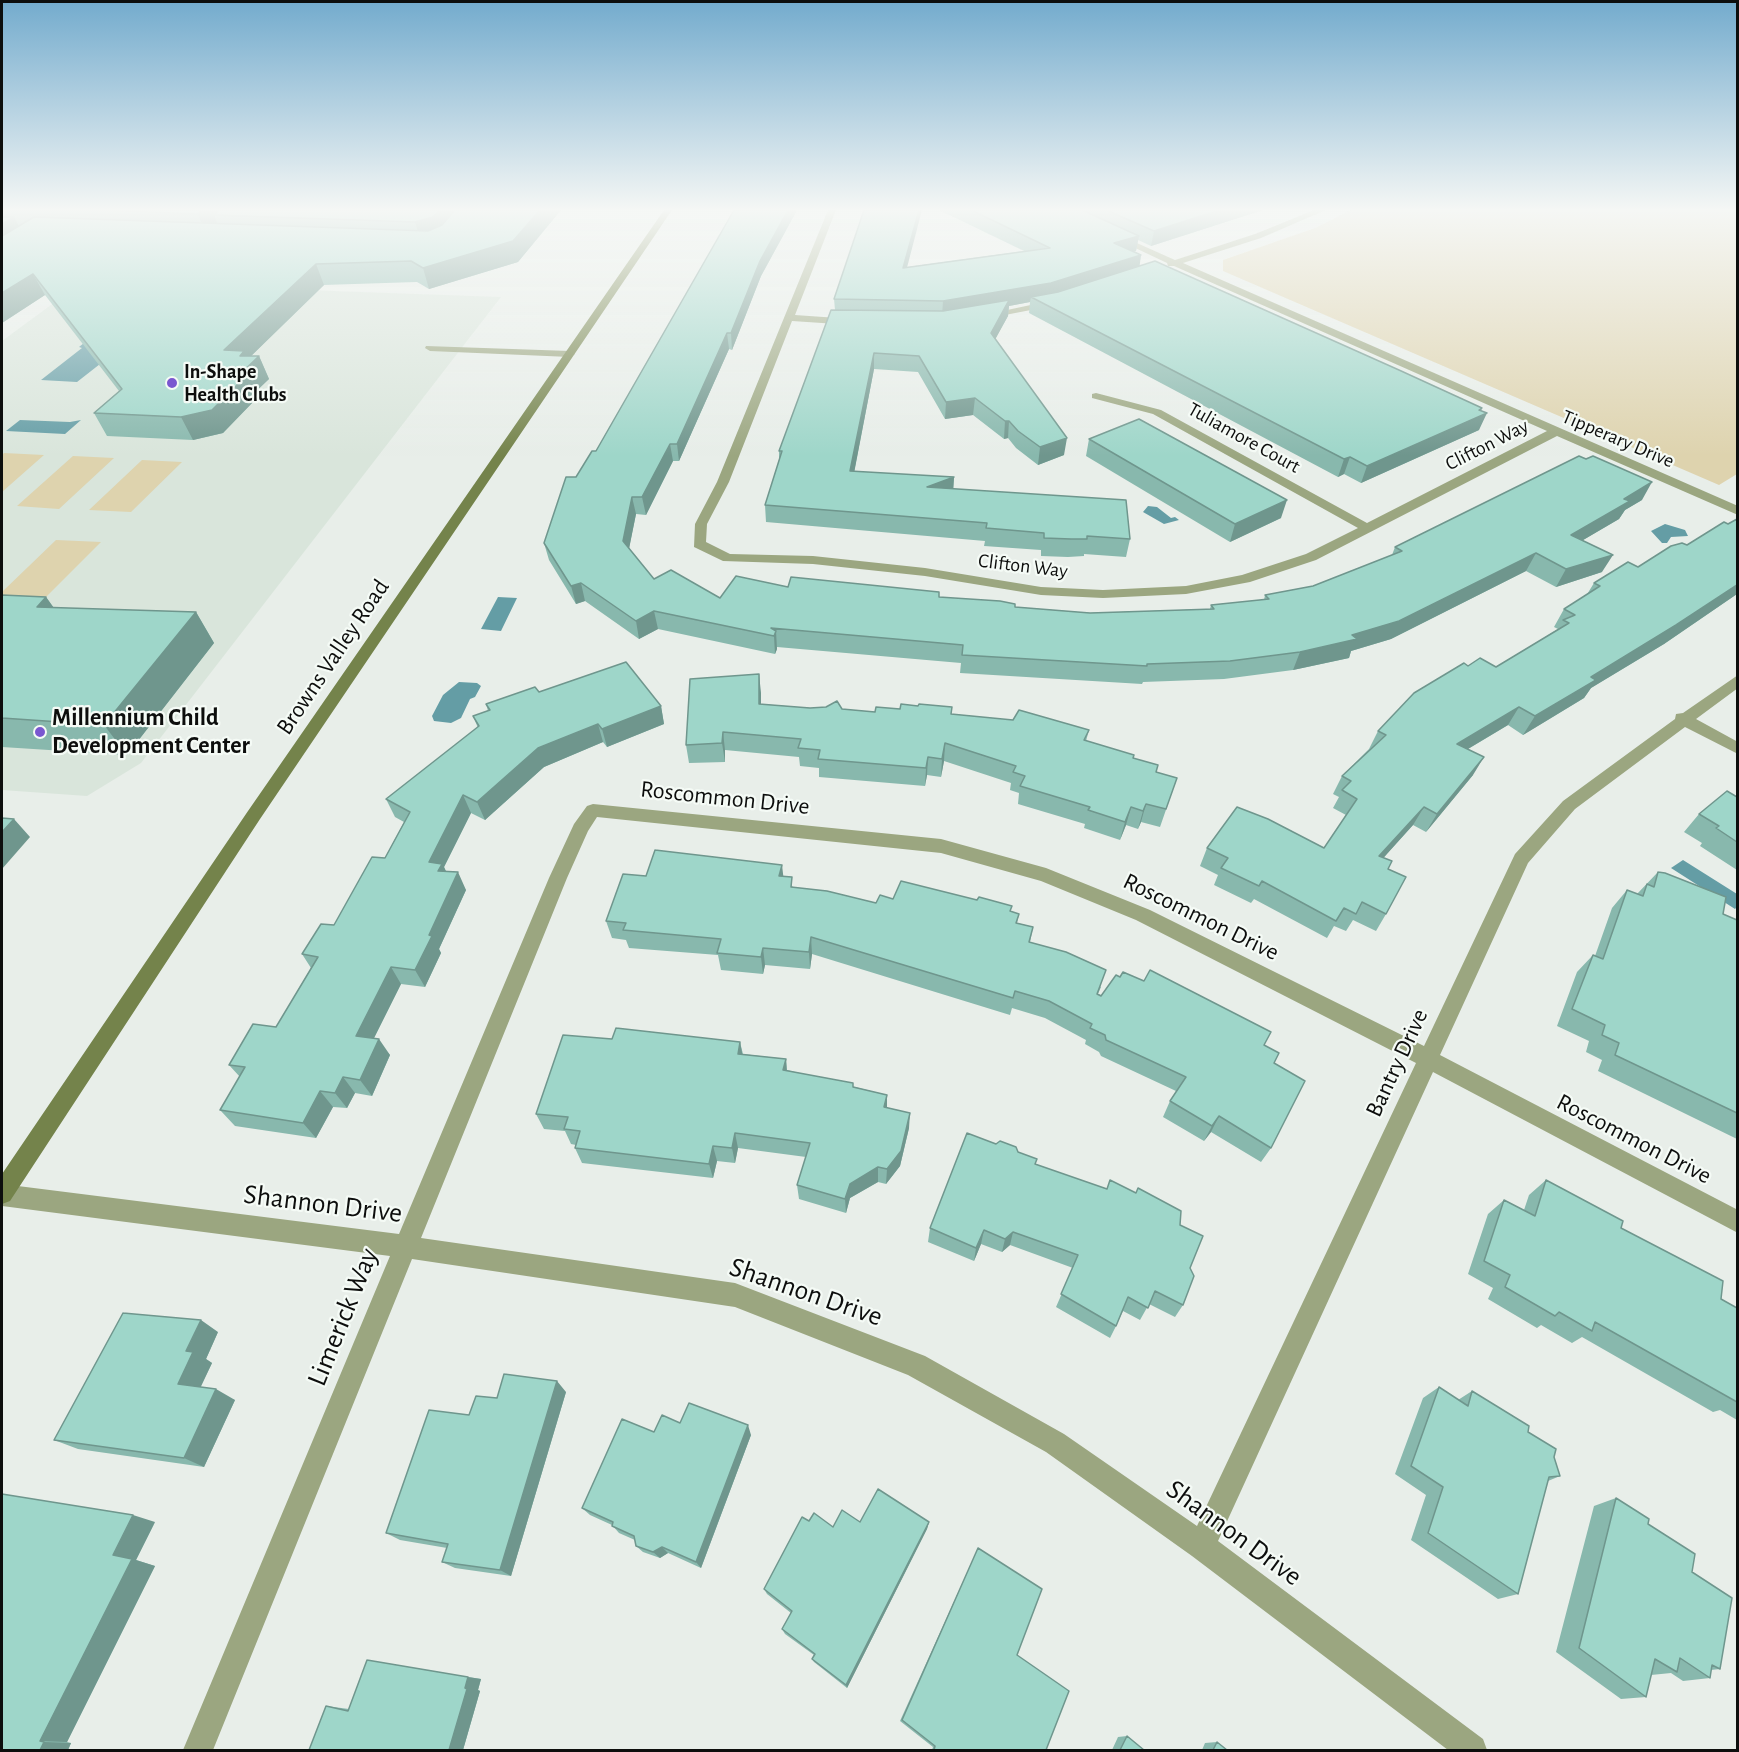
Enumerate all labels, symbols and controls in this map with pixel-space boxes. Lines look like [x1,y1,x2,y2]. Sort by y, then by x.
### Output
place label: In-Shape Health Clubs [184,360,287,407]
marker: In-Shape Health Clubs [165,376,179,390]
street label: Tuliamore Court [1184,397,1304,479]
street label: Tipperary Drive [1558,405,1678,473]
street label: Clifton Way [1441,414,1533,476]
street label: Clifton Way [977,549,1069,583]
street label: Browns Valley Road [270,574,396,740]
place label: Millennium Child Development Center [52,704,250,760]
marker: Millennium Child Development Center [33,725,47,739]
street label: Roscommon Drive [639,775,811,821]
street label: Roscommon Drive [1118,867,1284,967]
street label: Bantry Drive [1359,1004,1435,1122]
street label: Roscommon Drive [1552,1088,1716,1190]
street label: Shannon Drive [242,1178,404,1230]
street label: Limerick Way [300,1243,386,1391]
street label: Shannon Drive [725,1250,887,1334]
street label: Shannon Drive [1160,1473,1308,1593]

